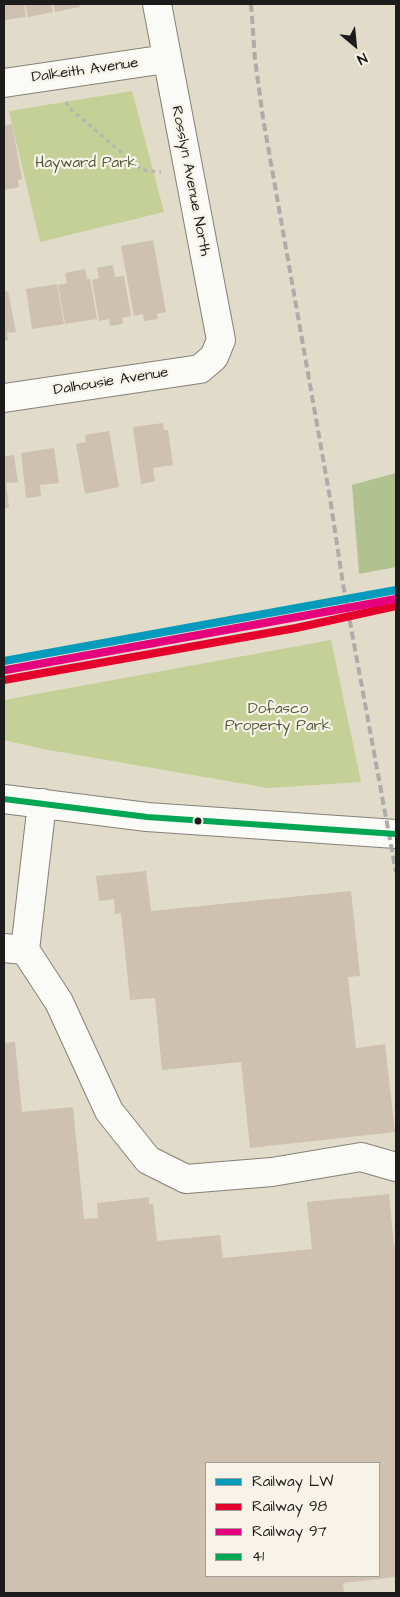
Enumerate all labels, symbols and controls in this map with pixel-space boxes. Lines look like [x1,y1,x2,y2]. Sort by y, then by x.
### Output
north arrow [330,20,380,70]
text: N [353,47,371,69]
street label: Dalkeith Avenue [30,55,140,87]
street label: Rosslyn Avenue North [167,104,213,258]
park label: Hayward Park [35,155,137,173]
street label: Dalhousie Avenue [52,364,170,400]
park label: Dofasco Property Park [225,701,331,736]
unlabelled marker [193,816,203,826]
legend [205,1462,380,1577]
text: Railway LW [252,1471,333,1492]
text: Railway 98 [252,1496,327,1517]
text: Railway 97 [252,1521,327,1542]
text: 41 [252,1546,264,1567]

